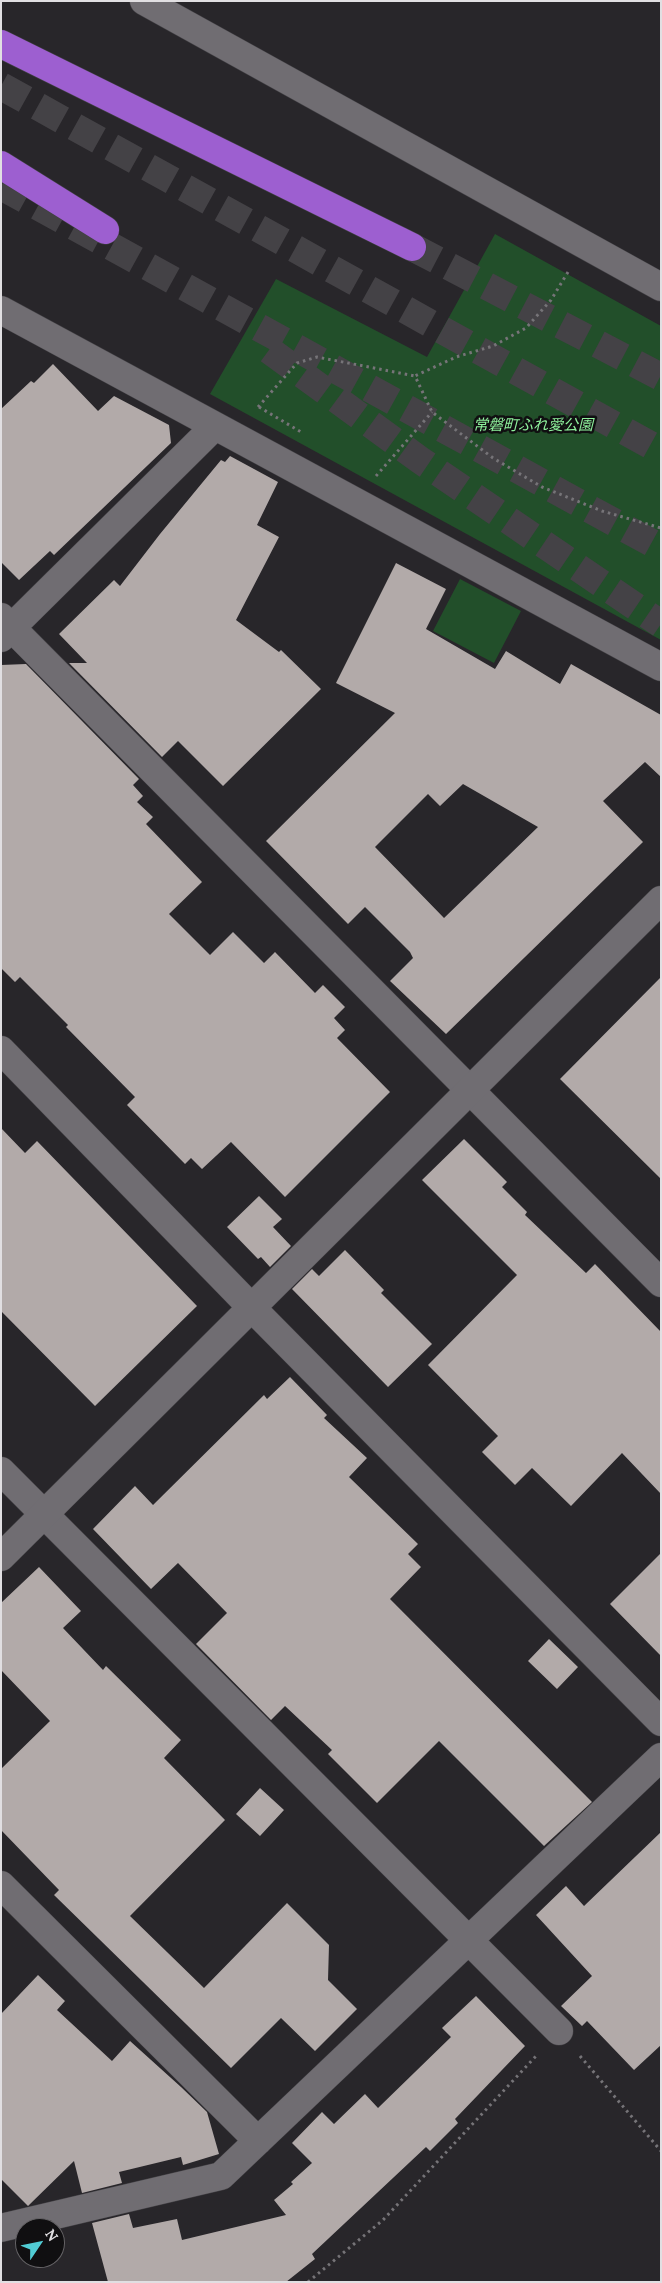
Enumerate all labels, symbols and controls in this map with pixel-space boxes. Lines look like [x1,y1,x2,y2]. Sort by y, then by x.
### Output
park label: 常磐町ふれ愛公園 [473,417,593,435]
north arrow [15,2218,65,2268]
text: N [41,2226,62,2245]

